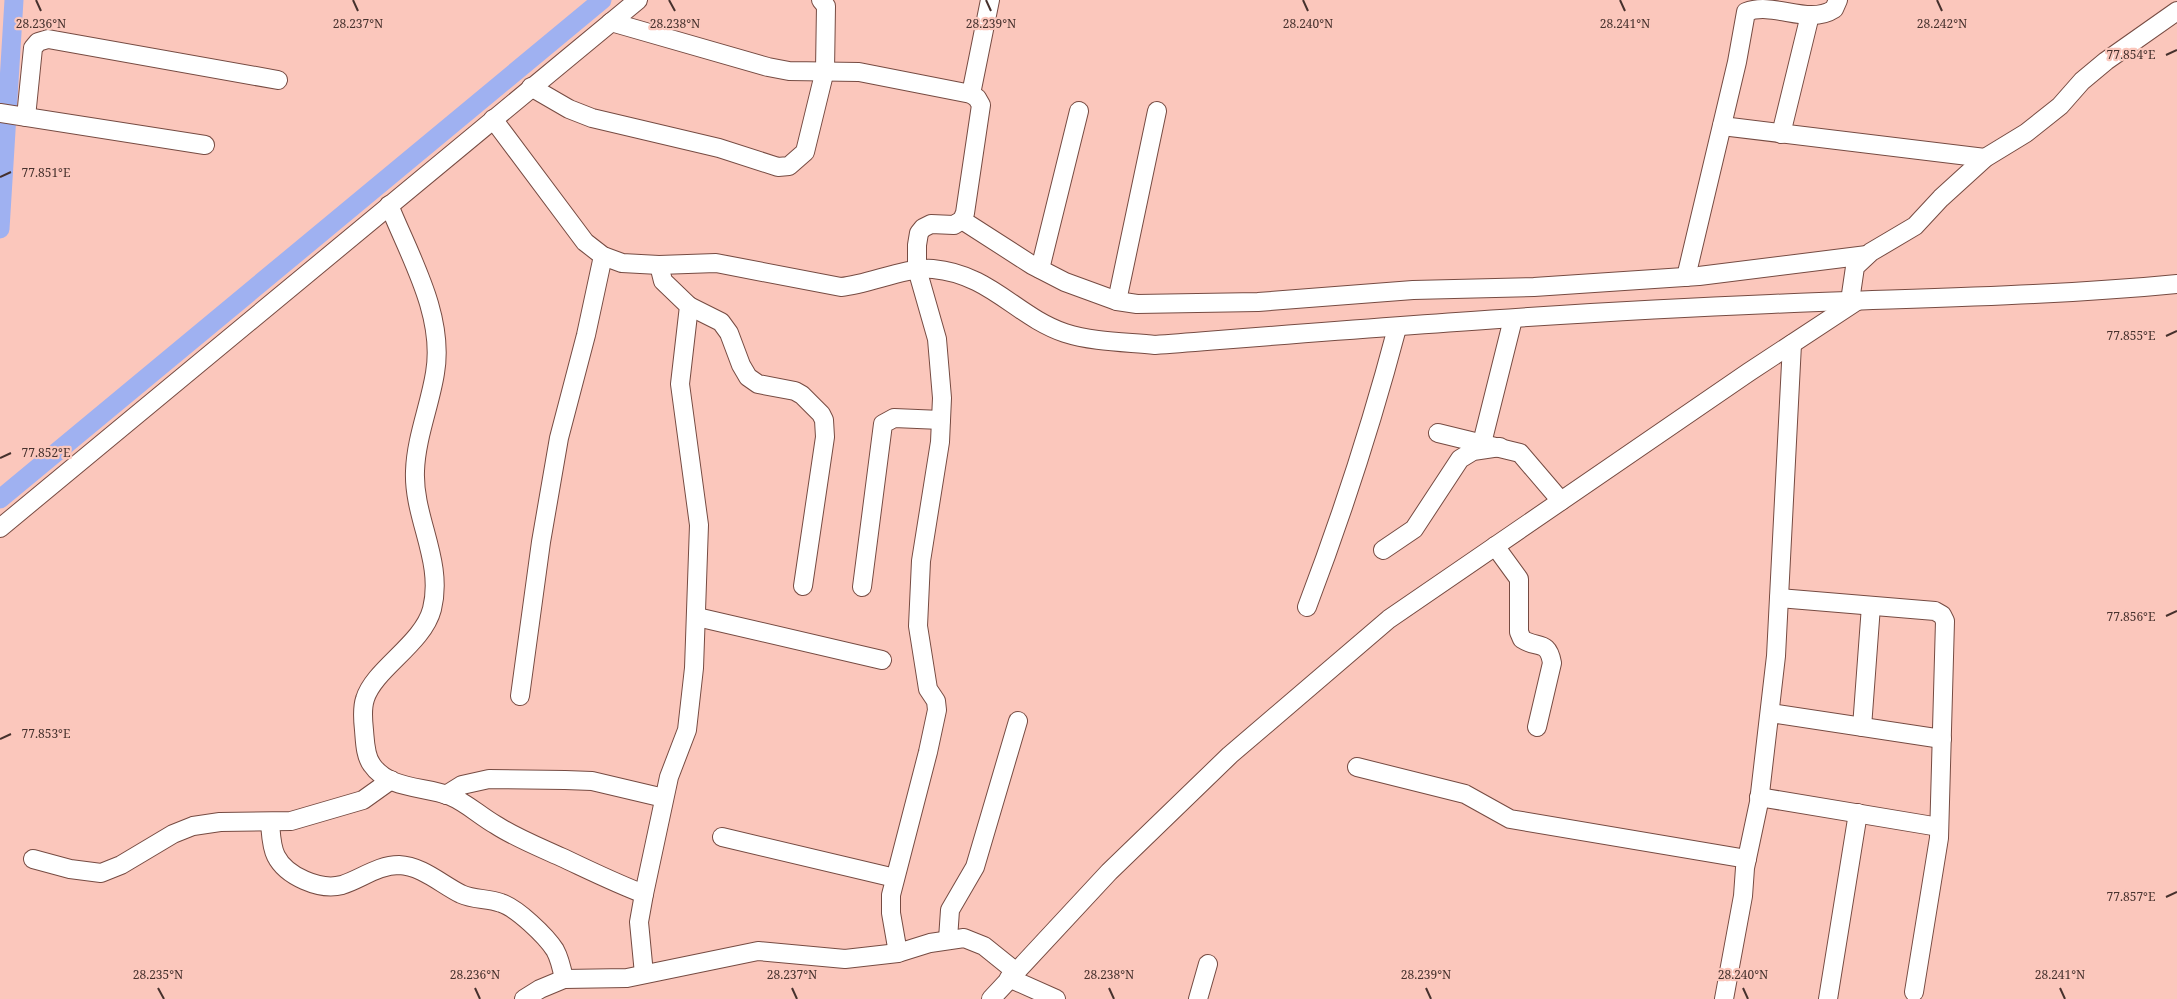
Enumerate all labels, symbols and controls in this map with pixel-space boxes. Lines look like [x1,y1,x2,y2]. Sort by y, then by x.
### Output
text: 28.236°N [16,15,66,32]
text: 28.237°N [333,15,383,32]
text: 28.238°N [650,15,700,32]
text: 28.239°N [966,15,1016,32]
text: 28.240°N [1283,15,1333,32]
text: 28.241°N [1600,15,1650,32]
text: 28.242°N [1917,15,1967,32]
text: 77.854°E [2107,46,2155,63]
text: 77.851°E [22,164,70,181]
text: 77.855°E [2107,327,2155,344]
text: 77.852°E [22,444,70,461]
text: 77.856°E [2107,608,2155,625]
text: 77.853°E [22,725,70,742]
text: 77.857°E [2107,888,2155,905]
text: 28.235°N [133,966,183,983]
text: 28.236°N [450,966,500,983]
text: 28.237°N [767,966,817,983]
text: 28.238°N [1084,966,1134,983]
text: 28.239°N [1401,966,1451,983]
text: 28.240°N [1718,966,1768,983]
text: 28.241°N [2035,966,2085,983]

